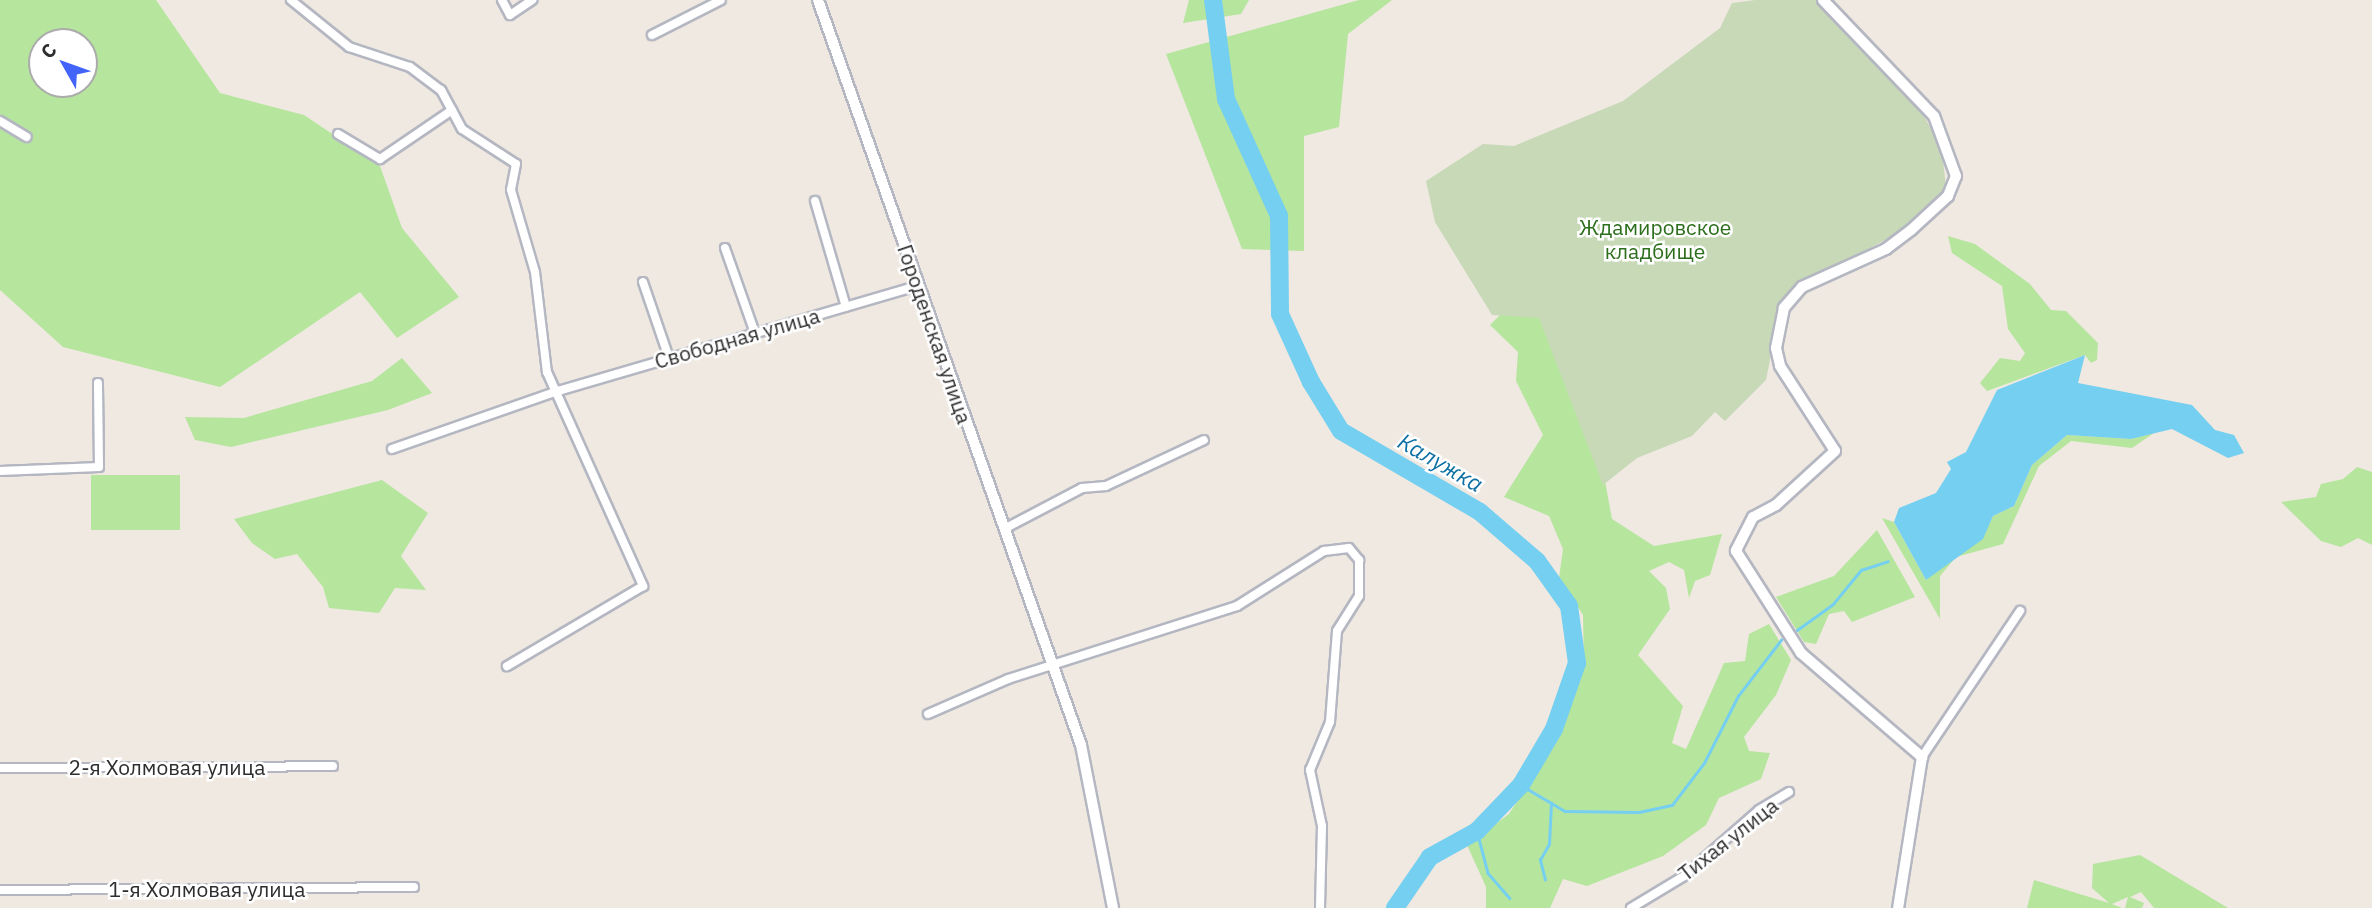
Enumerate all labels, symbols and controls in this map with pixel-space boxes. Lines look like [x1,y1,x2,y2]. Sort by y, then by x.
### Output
north arrow [28,28,98,98]
text: С [35,38,62,63]
park label: Ждамировское кладбище [1579,214,1731,264]
street label: Городенская улица [892,241,978,427]
street label: Свободная улица [652,302,822,374]
water label: Калужка [1394,427,1488,497]
street label: 2-я Холмовая улица [69,754,265,780]
street label: Тихая улица [1673,792,1783,886]
street label: 1-я Холмовая улица [109,876,305,902]

